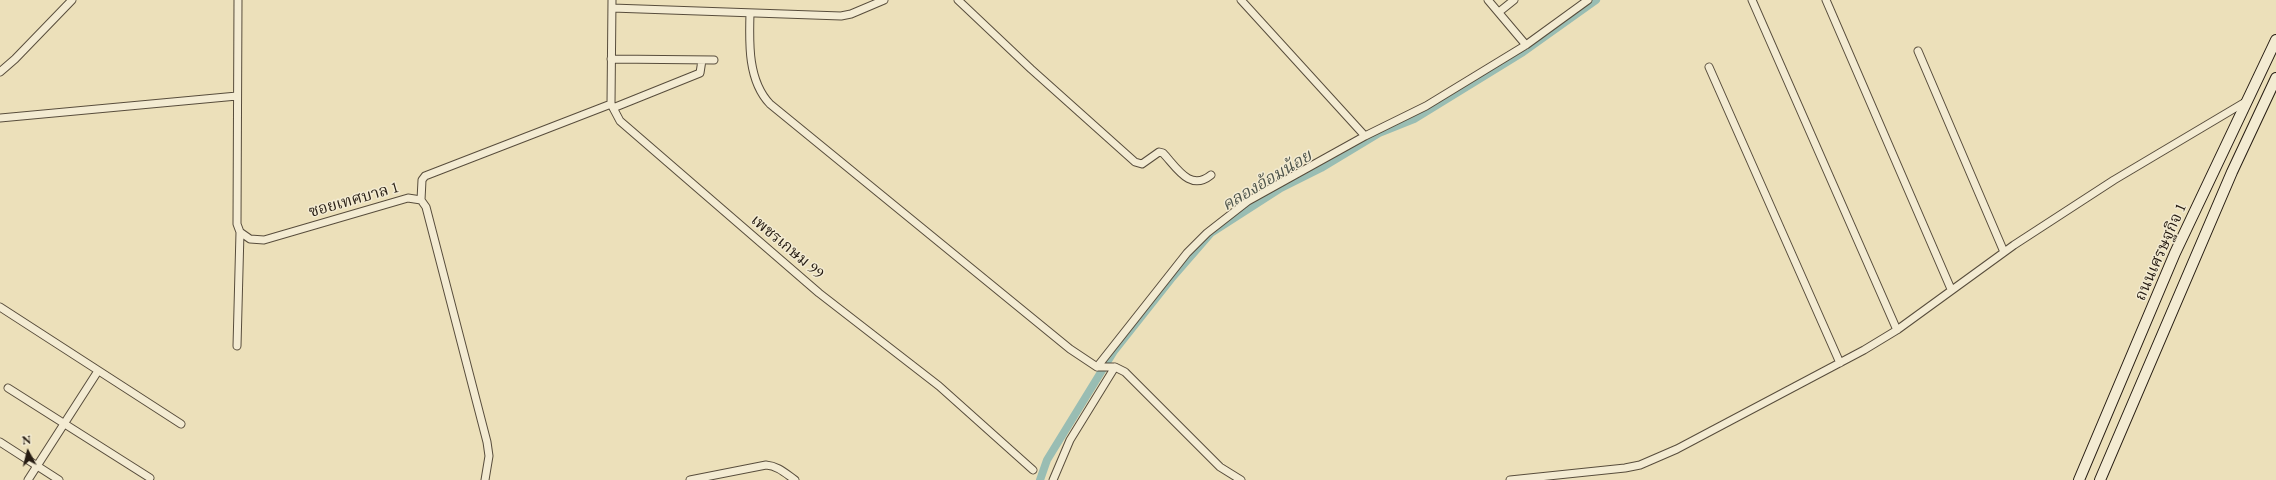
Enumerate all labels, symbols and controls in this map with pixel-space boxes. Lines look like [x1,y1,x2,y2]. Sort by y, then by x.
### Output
water label: คลองอ้อมน้อย [1218,146,1316,216]
street label: ซอยเทศบาล 1 [307,178,401,222]
street label: ถนนเศรษฐกิจ 1 [2131,200,2191,304]
street label: เพชรเกษม 99 [747,211,827,283]
north arrow [8,432,48,472]
text: N [21,433,32,448]

